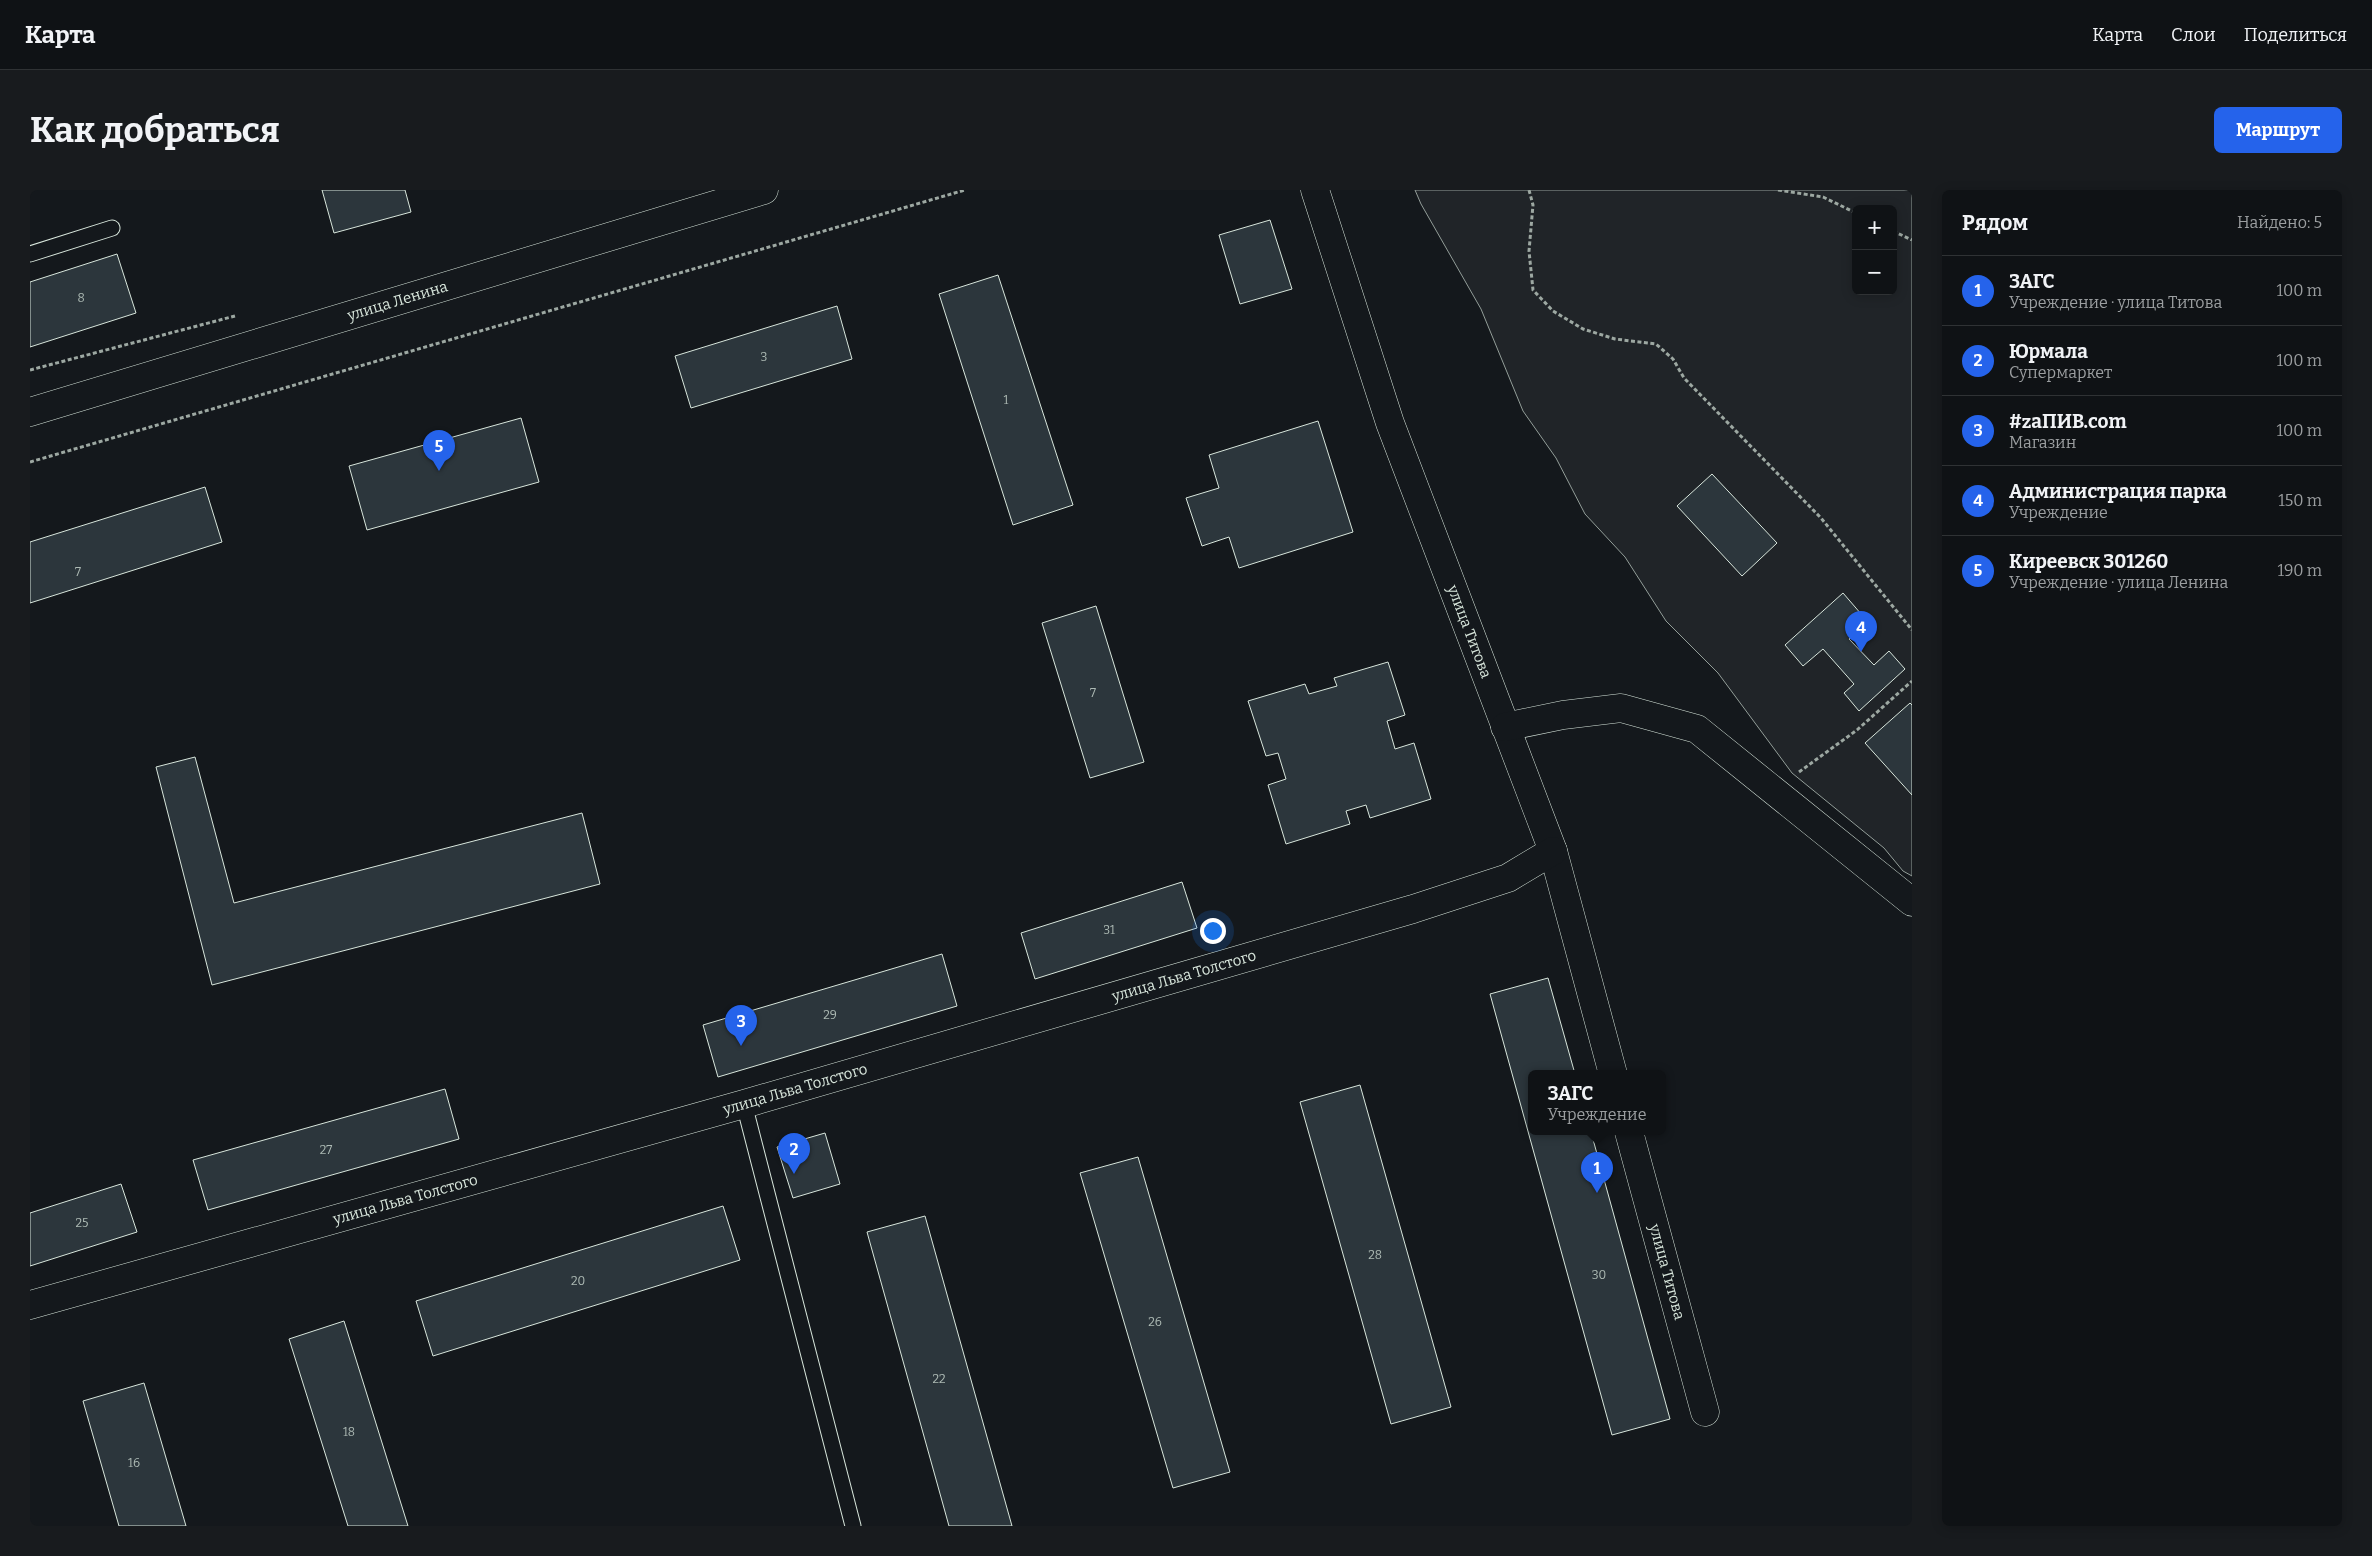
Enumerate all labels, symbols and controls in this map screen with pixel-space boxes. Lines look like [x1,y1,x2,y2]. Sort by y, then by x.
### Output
text: Карта [25,21,95,49]
text: Карта [2092,24,2143,46]
text: Слои [2171,24,2216,46]
text: Поделиться [2244,24,2347,46]
button: Маршрут [2214,107,2342,153]
text: Как добраться [30,109,280,151]
map controls [1852,205,1897,295]
button: + [1852,205,1897,250]
text: Рядом [1962,210,2028,236]
text: Найдено: 5 [2237,213,2322,232]
button: − [1852,250,1897,295]
text: ЗАГС [2009,270,2055,293]
street label: улица Ленина [344,277,450,325]
text: 1 [1975,281,1981,300]
text: 100 m [2277,281,2322,300]
house number: 8 [77,291,85,305]
text: Учреждение · улица Титова [2009,293,2222,312]
text: Юрмала [2009,340,2088,363]
house number: 3 [761,350,768,364]
text: 2 [1973,351,1983,370]
text: 100 m [2277,351,2322,370]
text: Супермаркет [2009,363,2112,382]
house number: 1 [1004,393,1009,407]
text: #zaПИВ.com [2009,410,2127,433]
text: 3 [1973,421,1983,440]
text: 100 m [2277,421,2322,440]
pin: 5 [423,430,455,471]
text: Магазин [2009,433,2076,452]
text: Администрация парка [2009,480,2227,503]
text: 4 [1973,491,1983,510]
text: 150 m [2278,491,2322,510]
text: Учреждение [2009,503,2108,522]
text: Киреевск 301260 [2009,550,2168,573]
text: 5 [1974,561,1982,580]
text: 190 m [2277,561,2322,580]
house number: 7 [75,565,81,579]
text: Учреждение · улица Ленина [2009,573,2228,592]
street label: улица Титова [1443,582,1495,681]
pin: 4 [1845,611,1877,652]
house number: 7 [1090,686,1096,700]
your location [1200,918,1226,944]
house number: 31 [1103,923,1115,937]
street label: улица Льва Толстого [1109,946,1258,1006]
pin: 3 [725,1005,757,1046]
house number: 29 [823,1008,837,1022]
street label: улица Льва Толстого [720,1060,869,1119]
popup [1528,1070,1666,1135]
text: ЗАГС [1548,1082,1593,1105]
text: Учреждение [1548,1105,1646,1124]
pin: 2 [778,1133,810,1174]
house number: 27 [320,1143,332,1157]
pin: 1 [1581,1152,1613,1193]
street label: улица Льва Толстого [330,1170,480,1228]
house number: 25 [76,1216,88,1230]
street label: улица Титова [1645,1221,1689,1322]
house number: 28 [1368,1248,1382,1262]
house number: 30 [1592,1268,1606,1282]
house number: 20 [571,1274,585,1288]
house number: 26 [1148,1315,1162,1329]
house number: 22 [932,1372,946,1386]
house number: 18 [343,1425,355,1439]
house number: 16 [128,1456,140,1470]

